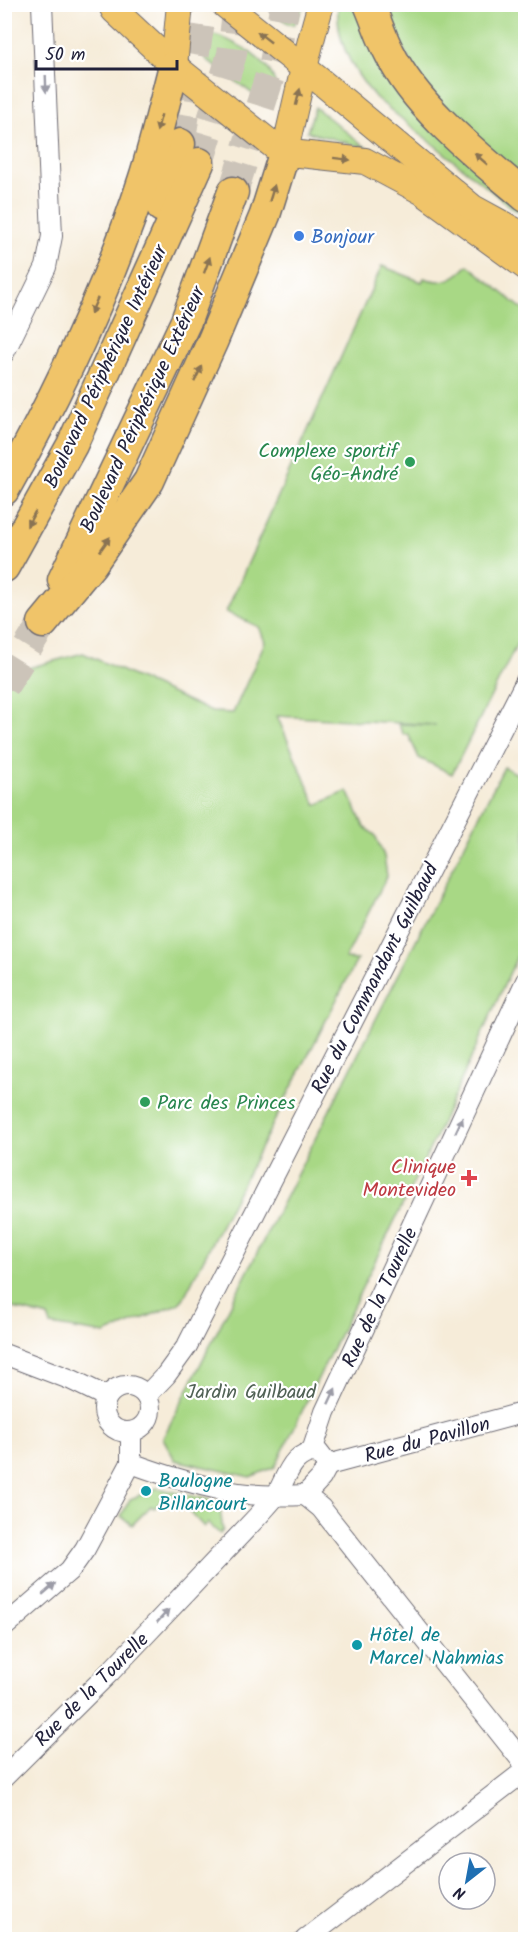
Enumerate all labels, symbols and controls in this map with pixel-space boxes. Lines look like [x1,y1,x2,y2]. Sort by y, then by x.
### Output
one-way arrow [257,31,272,43]
scale bar [36,33,177,71]
text: 50 m [45,41,85,70]
one-way arrow [41,74,50,93]
one-way arrow [293,88,303,107]
one-way arrow [153,113,163,132]
one-way arrow [473,152,489,165]
one-way arrow [332,154,351,163]
one-way arrow [268,184,277,202]
place label: Bonjour [311,222,375,254]
marker: Bonjour [292,229,306,243]
street label: Boulevard Périphérique Intérieur [36,239,178,494]
one-way arrow [202,255,212,273]
street label: Boulevard Périphérique Extérieur [73,280,216,538]
one-way arrow [89,298,99,316]
one-way arrow [193,364,203,382]
place label: Complexe sportif Géo-André [258,436,400,491]
marker: Complexe sportif Géo-André [403,455,417,469]
one-way arrow [26,511,36,528]
one-way arrow [99,537,111,553]
street label: Rue du Commandant Guilbaud [304,857,449,1100]
place label: Parc des Princes [157,1088,296,1120]
marker: Parc des Princes [138,1095,152,1109]
one-way arrow [454,1115,464,1133]
place label: Clinique Montevideo [363,1152,456,1207]
marker: Clinique Montevideo [460,1169,478,1187]
street label: Rue de la Tourelle [334,1222,427,1373]
park label: Jardin Guilbaud [186,1377,317,1409]
one-way arrow [328,1388,337,1405]
street label: Rue du Pavillon [361,1409,494,1473]
place label: Boulogne Billancourt [158,1466,248,1521]
marker: Boulogne Billancourt [139,1484,153,1498]
one-way arrow [41,1583,56,1596]
one-way arrow [156,1609,170,1623]
place label: Hôtel de Marcel Nahmias [369,1620,504,1675]
street label: Rue de la Tourelle [28,1626,157,1755]
marker: Hôtel de Marcel Nahmias [350,1638,364,1652]
north arrow [437,1851,497,1911]
text: N [449,1879,471,1906]

